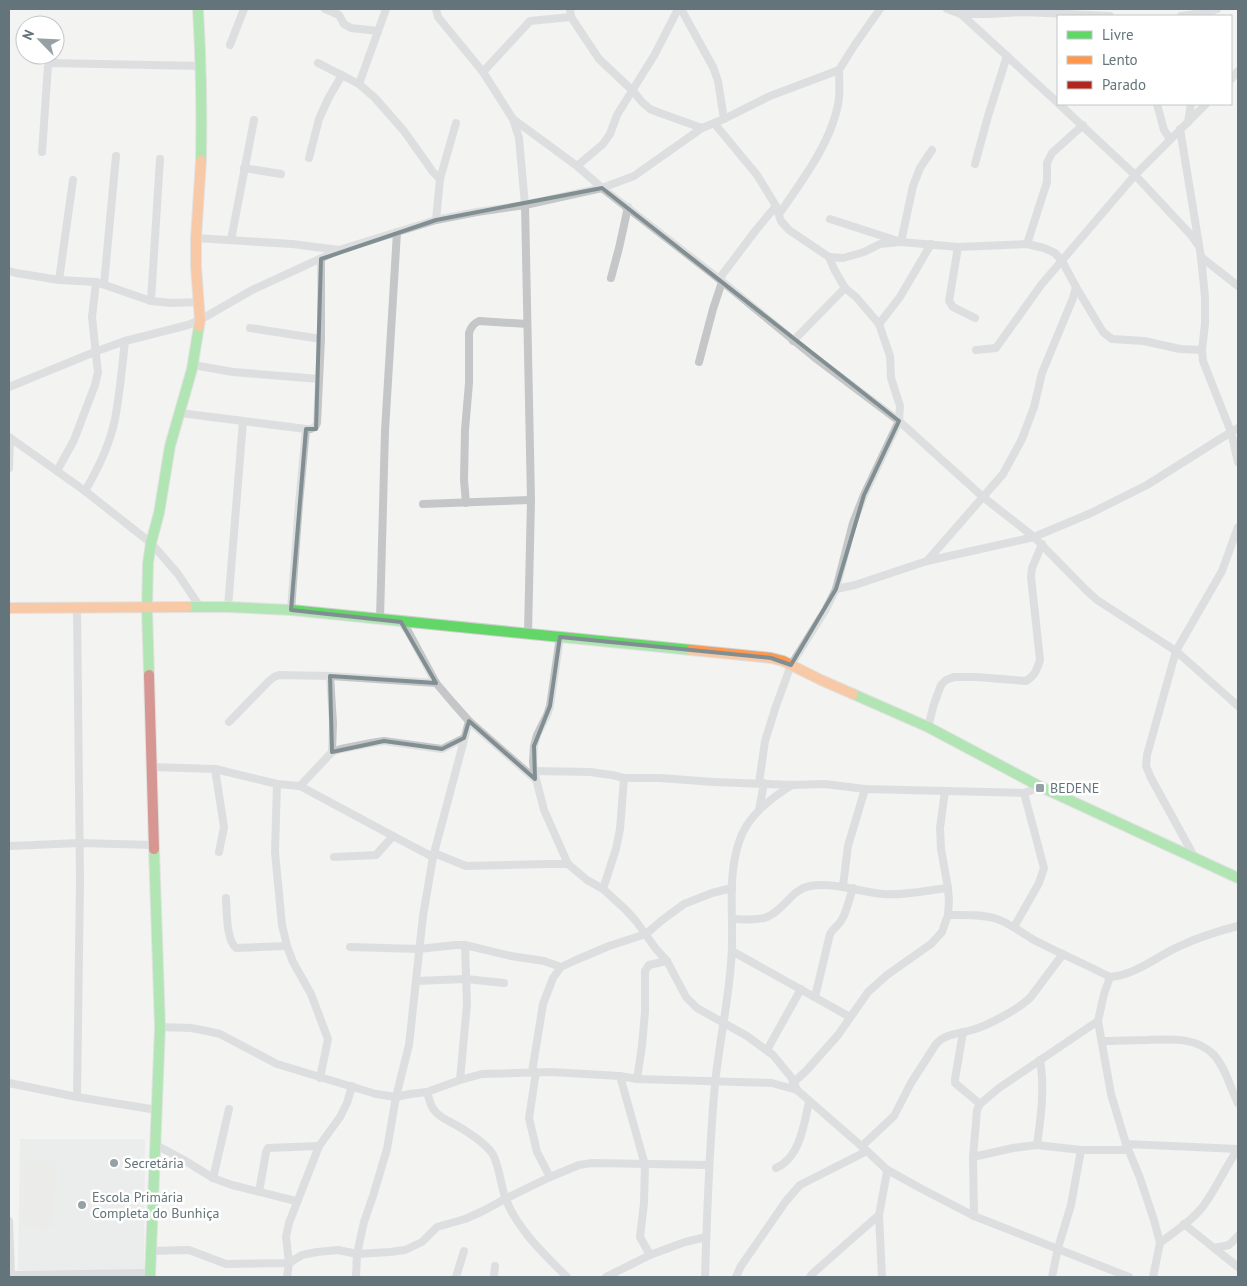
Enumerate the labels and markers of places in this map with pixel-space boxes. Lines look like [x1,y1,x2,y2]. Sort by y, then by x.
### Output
place label: BEDENE [1050,779,1099,797]
marker: BEDENE [1034,782,1046,794]
place label: Secretária [124,1154,184,1172]
marker: Secretária [108,1157,120,1169]
place label: Escola Primária Completa do Bunhiça [92,1188,219,1222]
marker: Escola Primária Completa do Bunhiça [76,1199,88,1211]

